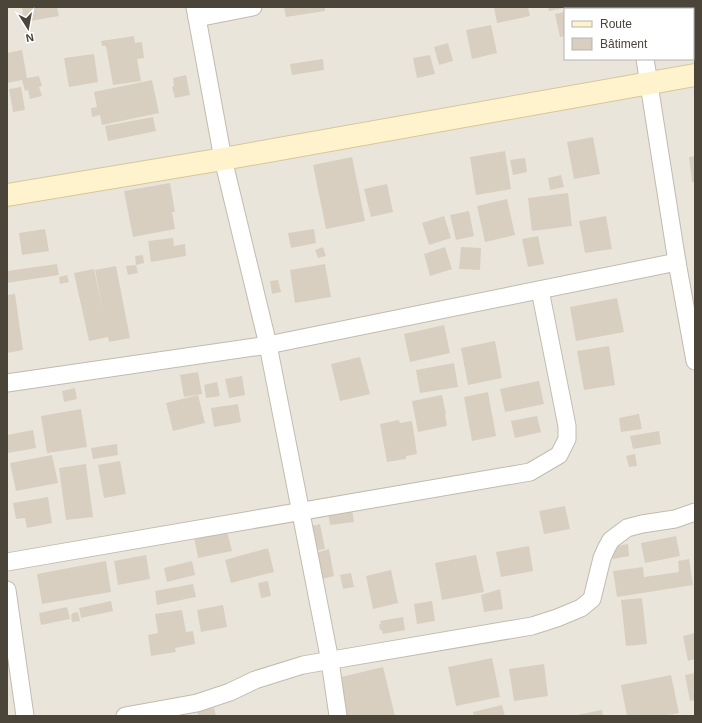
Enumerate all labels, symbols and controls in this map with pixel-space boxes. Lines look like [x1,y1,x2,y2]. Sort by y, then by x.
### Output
north arrow [8,8,48,48]
legend [564,8,694,60]
text: Route [600,17,632,31]
text: N [25,31,35,44]
text: Bâtiment [600,37,648,51]

